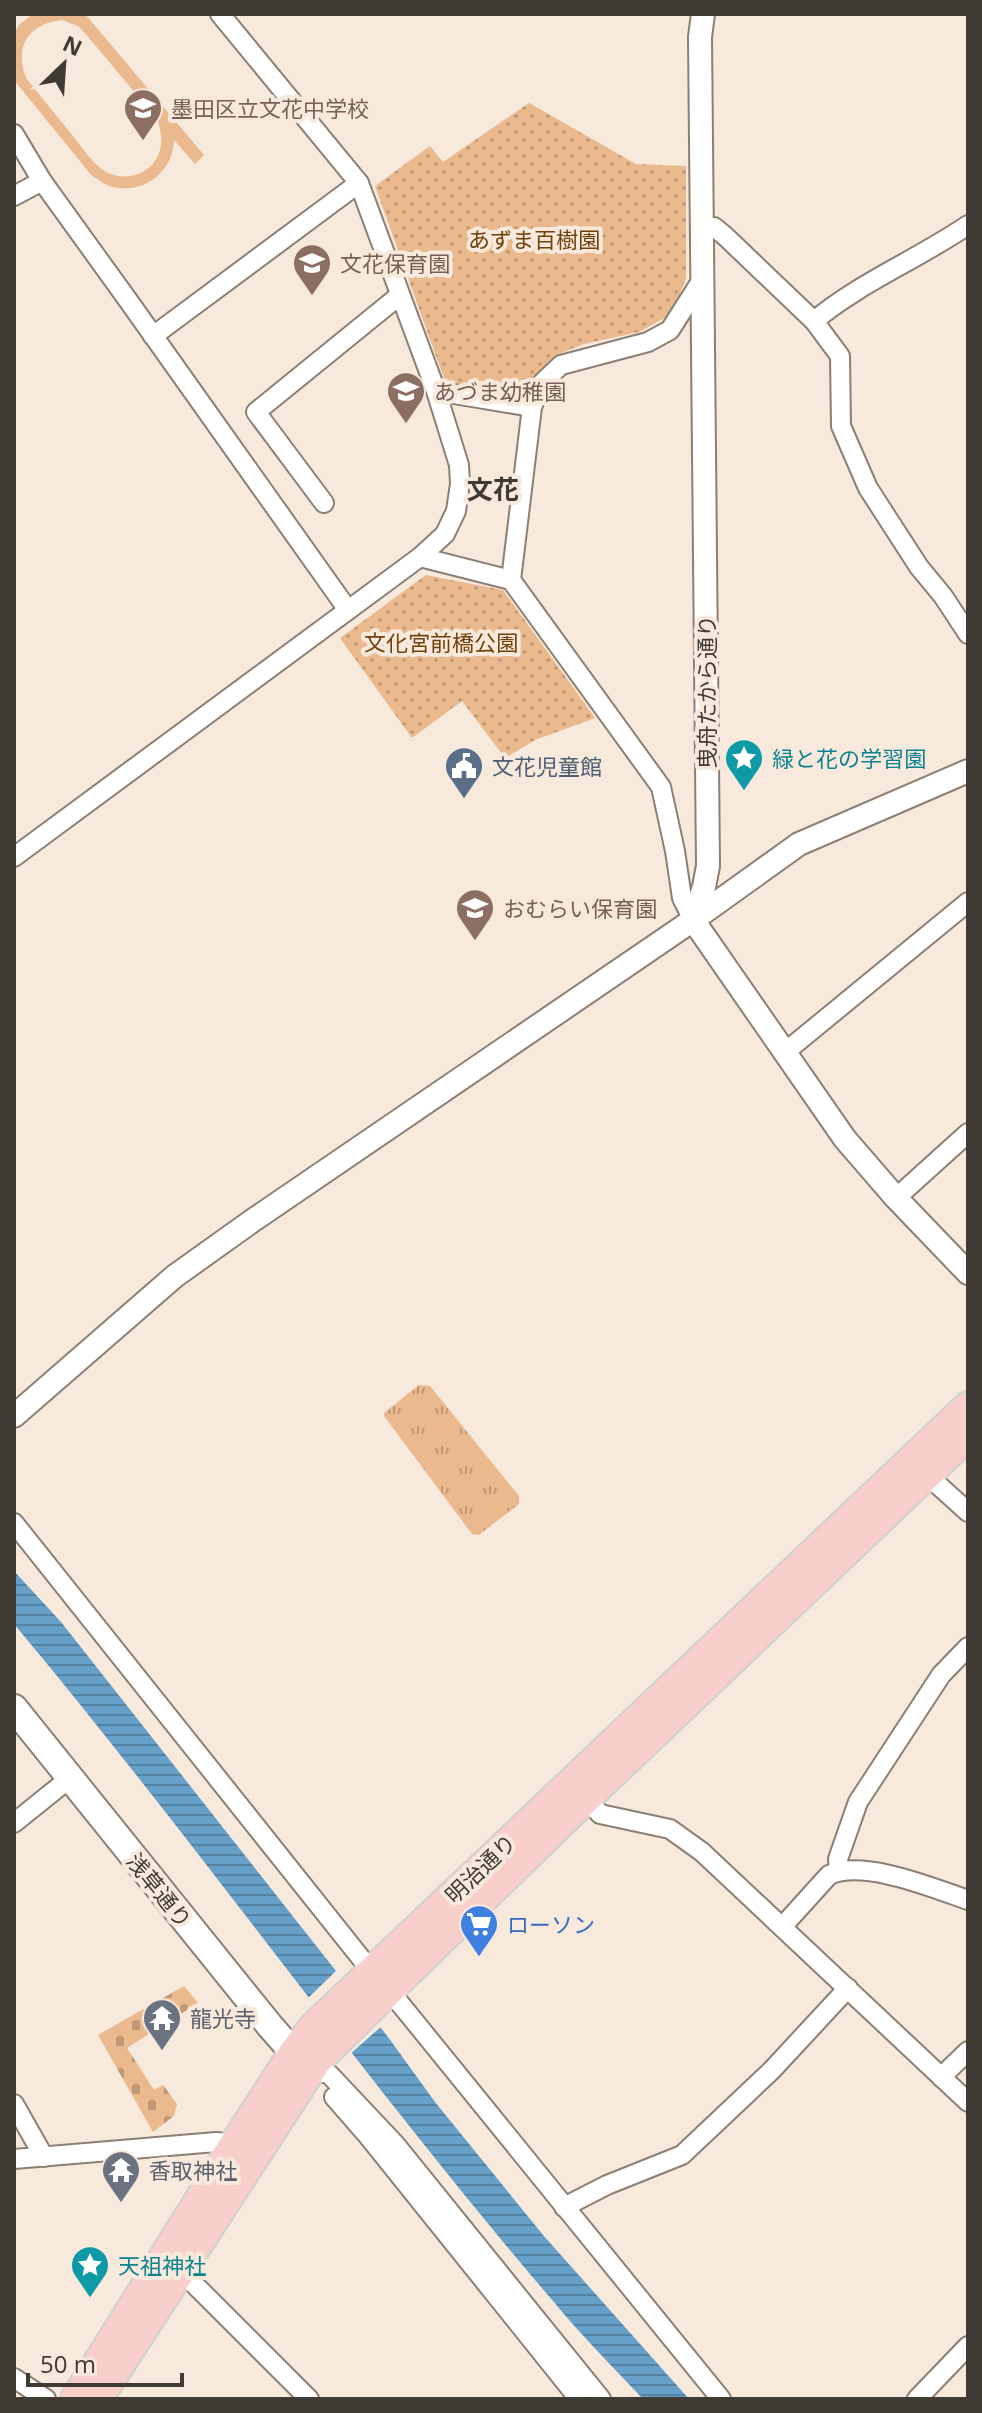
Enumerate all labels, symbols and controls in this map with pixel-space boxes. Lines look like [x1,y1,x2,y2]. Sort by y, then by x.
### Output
north arrow [24,24,104,104]
text: N [58,28,87,62]
school or university icon: 墨田区立文花中学校 [122,87,164,142]
place label: 墨田区立文花中学校 [171,93,369,123]
park label: あずま百樹園 [468,224,600,254]
school or university icon: 文花保育園 [291,242,333,297]
place label: 文花保育園 [340,248,450,278]
school or university icon: あづま幼稚園 [385,370,427,425]
place label: あづま幼稚園 [434,376,566,406]
district label: 文花 [467,471,519,507]
street label: 曳舟たから通り [691,615,721,769]
park label: 文化宮前橋公園 [364,627,518,657]
place icon: 緑と花の学習園 [723,737,765,792]
place label: 緑と花の学習園 [772,743,926,773]
public building icon: 文花児童館 [443,745,485,800]
place label: 文花児童館 [492,751,602,781]
school or university icon: おむらい保育園 [454,887,496,942]
place label: おむらい保育園 [503,893,657,923]
street label: 明治通り [438,1827,522,1909]
street label: 浅草通り [121,1846,199,1934]
supermarket icon: ローソン [458,1903,500,1958]
place label: ローソン [507,1909,595,1939]
temple icon: 龍光寺 [141,1997,183,2052]
place label: 龍光寺 [190,2003,256,2033]
temple icon: 香取神社 [100,2149,142,2204]
place label: 香取神社 [149,2155,237,2185]
place icon: 天祖神社 [69,2244,111,2299]
place label: 天祖神社 [118,2250,206,2280]
scale bar [28,2337,182,2387]
text: 50 m [40,2347,96,2380]

